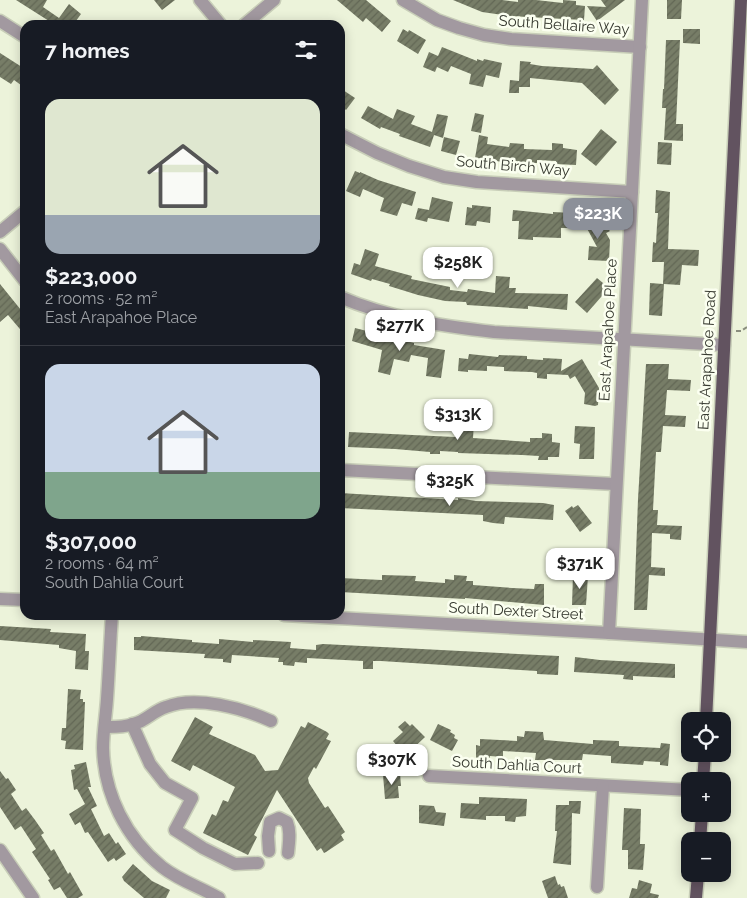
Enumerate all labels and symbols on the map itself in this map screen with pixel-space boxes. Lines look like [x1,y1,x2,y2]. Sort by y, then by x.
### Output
street label: South Bellaire Way [498,11,630,39]
street label: South Birch Way [455,152,571,180]
pin: $223K [563,198,633,240]
pin: $258K [423,246,493,289]
street label: East Arapahoe Place [595,258,621,402]
street label: East Arapahoe Road [694,290,720,430]
pin: $277K [365,310,435,352]
pin: $313K [423,398,493,441]
pin: $325K [415,464,485,507]
pin: $371K [545,548,615,590]
street label: South Dexter Street [448,598,584,624]
pin: $307K [357,744,427,786]
street label: South Dahlia Court [452,753,582,777]

